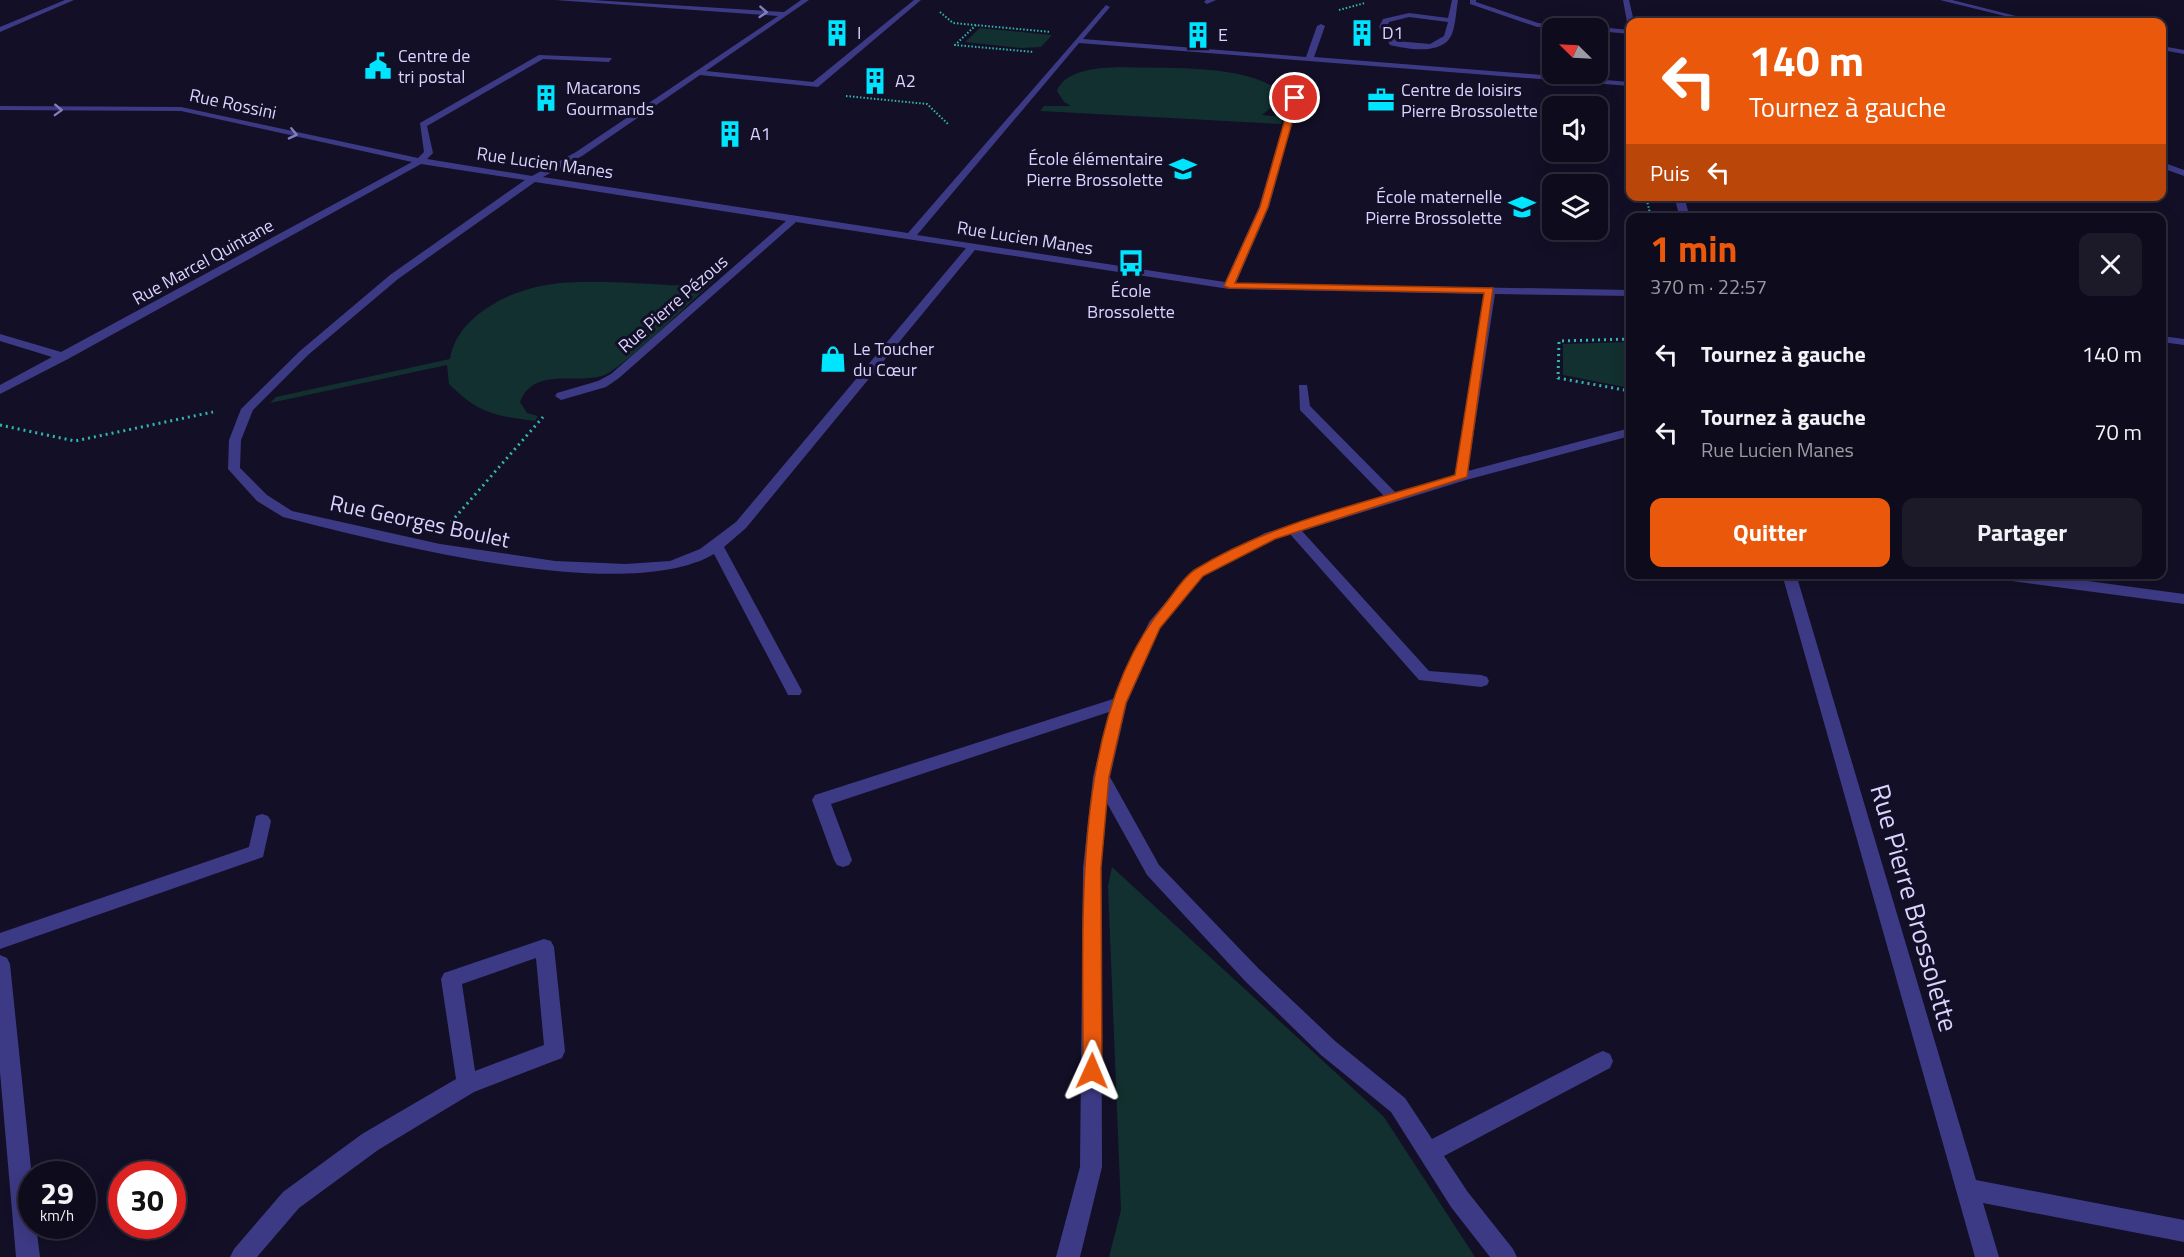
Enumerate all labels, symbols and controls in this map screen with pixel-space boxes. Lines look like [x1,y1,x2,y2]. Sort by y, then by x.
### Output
one-way arrow [759,5,768,18]
building icon: I [822,18,852,48]
building icon: D1 [1347,18,1377,48]
north arrow [1542,18,1608,84]
map controls [1542,18,1608,240]
place label: I [857,19,861,46]
place label: D1 [1382,19,1404,46]
building icon: E [1183,20,1213,50]
place label: E [1218,21,1228,48]
text: 140 m [1749,28,1864,92]
place label: Centre de tri postal [398,42,470,90]
icon: left [1650,42,1728,120]
public building icon: Centre de tri postal [363,51,393,81]
building icon: A2 [860,66,890,96]
place label: A2 [895,67,916,94]
pin [1269,72,1320,123]
place label: Macarons Gourmands [566,74,654,122]
place label: Centre de loisirs Pierre Brossolette [1401,76,1538,124]
street label: Rue Rossini [187,81,279,126]
icon: arrive [1278,81,1311,114]
building icon: Macarons Gourmands [531,83,561,113]
office icon: Centre de loisirs Pierre Brossolette [1366,85,1396,115]
text: Tournez à gauche [1749,86,1946,127]
button: sound [1542,96,1608,162]
one-way arrow [54,103,63,116]
building icon: A1 [715,119,745,149]
place label: A1 [750,120,771,147]
one-way arrow [287,127,297,140]
street label: Rue Lucien Manes [475,140,615,185]
place label: École élémentaire Pierre Brossolette [1026,145,1163,193]
school or university icon: École élémentaire Pierre Brossolette [1168,154,1198,184]
text: Puis [1650,156,1690,190]
icon: left [1702,156,1735,189]
button: layers [1542,174,1608,240]
place label: École maternelle Pierre Brossolette [1365,183,1502,231]
school or university icon: École maternelle Pierre Brossolette [1507,192,1537,222]
street label: Rue Marcel Quintane [127,211,278,312]
street label: Rue Lucien Manes [955,213,1095,262]
text: 1 min [1650,221,1737,276]
button: close [2079,233,2142,296]
street label: Rue Pierre Pézous [612,248,734,359]
bus stop icon: École Brossolette [1116,248,1146,278]
text: 370 m · 22:57 [1650,271,1767,302]
place label: École Brossolette [1087,277,1175,325]
place label: Le Toucher du Cœur [853,335,934,383]
text: Tournez à gauche [1701,337,1866,371]
text: 140 m [2082,337,2142,371]
icon: left [1650,338,1683,371]
shop icon: Le Toucher du Cœur [818,344,848,374]
text: Tournez à gauche [1701,400,1866,434]
text: 70 m [2094,415,2142,449]
icon: left [1650,416,1683,449]
text: Rue Lucien Manes [1701,434,1854,465]
street label: Rue Georges Boulet [327,485,513,557]
button: Quitter [1650,498,1890,567]
button: Partager [1902,498,2142,567]
street label: Rue Pierre Brossolette [1860,779,1970,1036]
position arrow [1060,1039,1124,1103]
speed limit sign: 30 [108,1161,186,1239]
text: 29 [40,1170,74,1216]
text: km/h [40,1204,74,1227]

